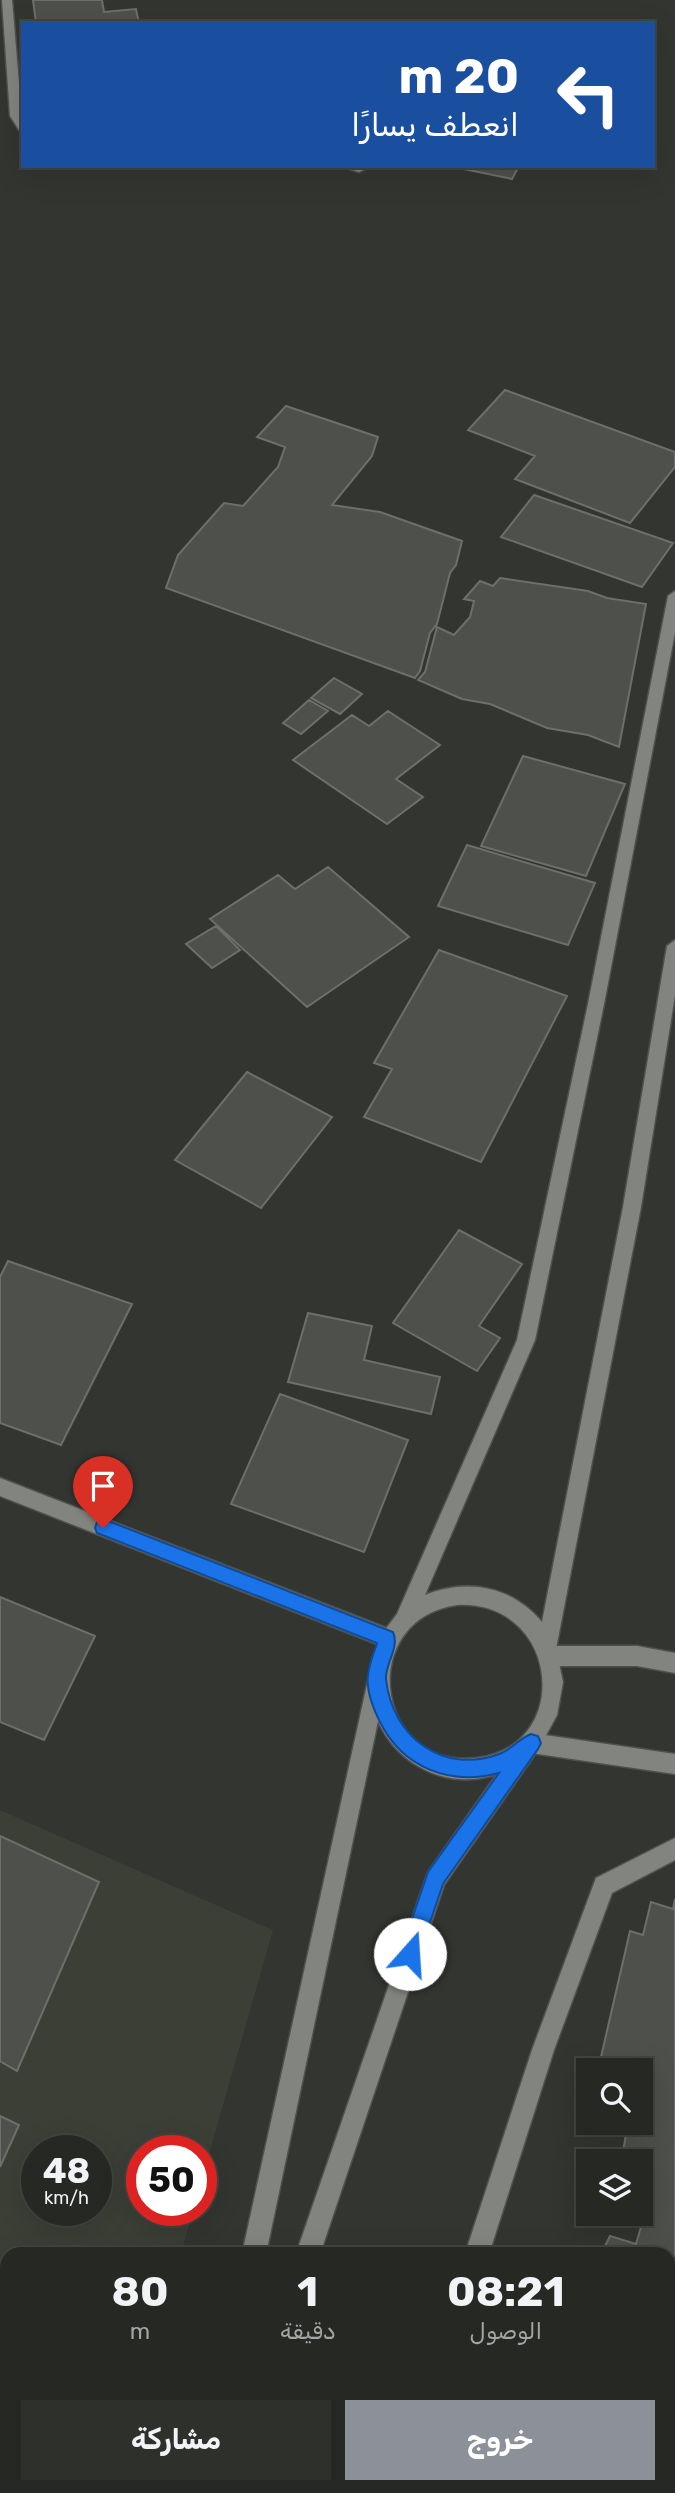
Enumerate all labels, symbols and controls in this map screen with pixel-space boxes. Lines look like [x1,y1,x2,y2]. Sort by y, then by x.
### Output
text: 20 m [399,47,519,105]
icon: left [543,49,634,140]
text: انعطف يسارًا [351,106,519,144]
pin [73,1456,133,1528]
icon: arrive [84,1467,122,1505]
position arrow [373,1917,447,1991]
map controls [576,2058,653,2226]
button: search [576,2058,653,2135]
speed limit sign: 50 [126,2135,217,2226]
button: layers [576,2149,653,2226]
text: 48 [43,2150,90,2192]
text: km/h [44,2187,89,2209]
text: 80 [112,2267,169,2317]
text: 1 [297,2267,318,2317]
text: 08:21 [447,2267,565,2317]
text: m [130,2317,150,2345]
text: دقيقة [280,2317,336,2345]
text: الوصول [470,2317,542,2345]
button: مشاركة [21,2400,331,2480]
button: خروج [345,2400,655,2480]

